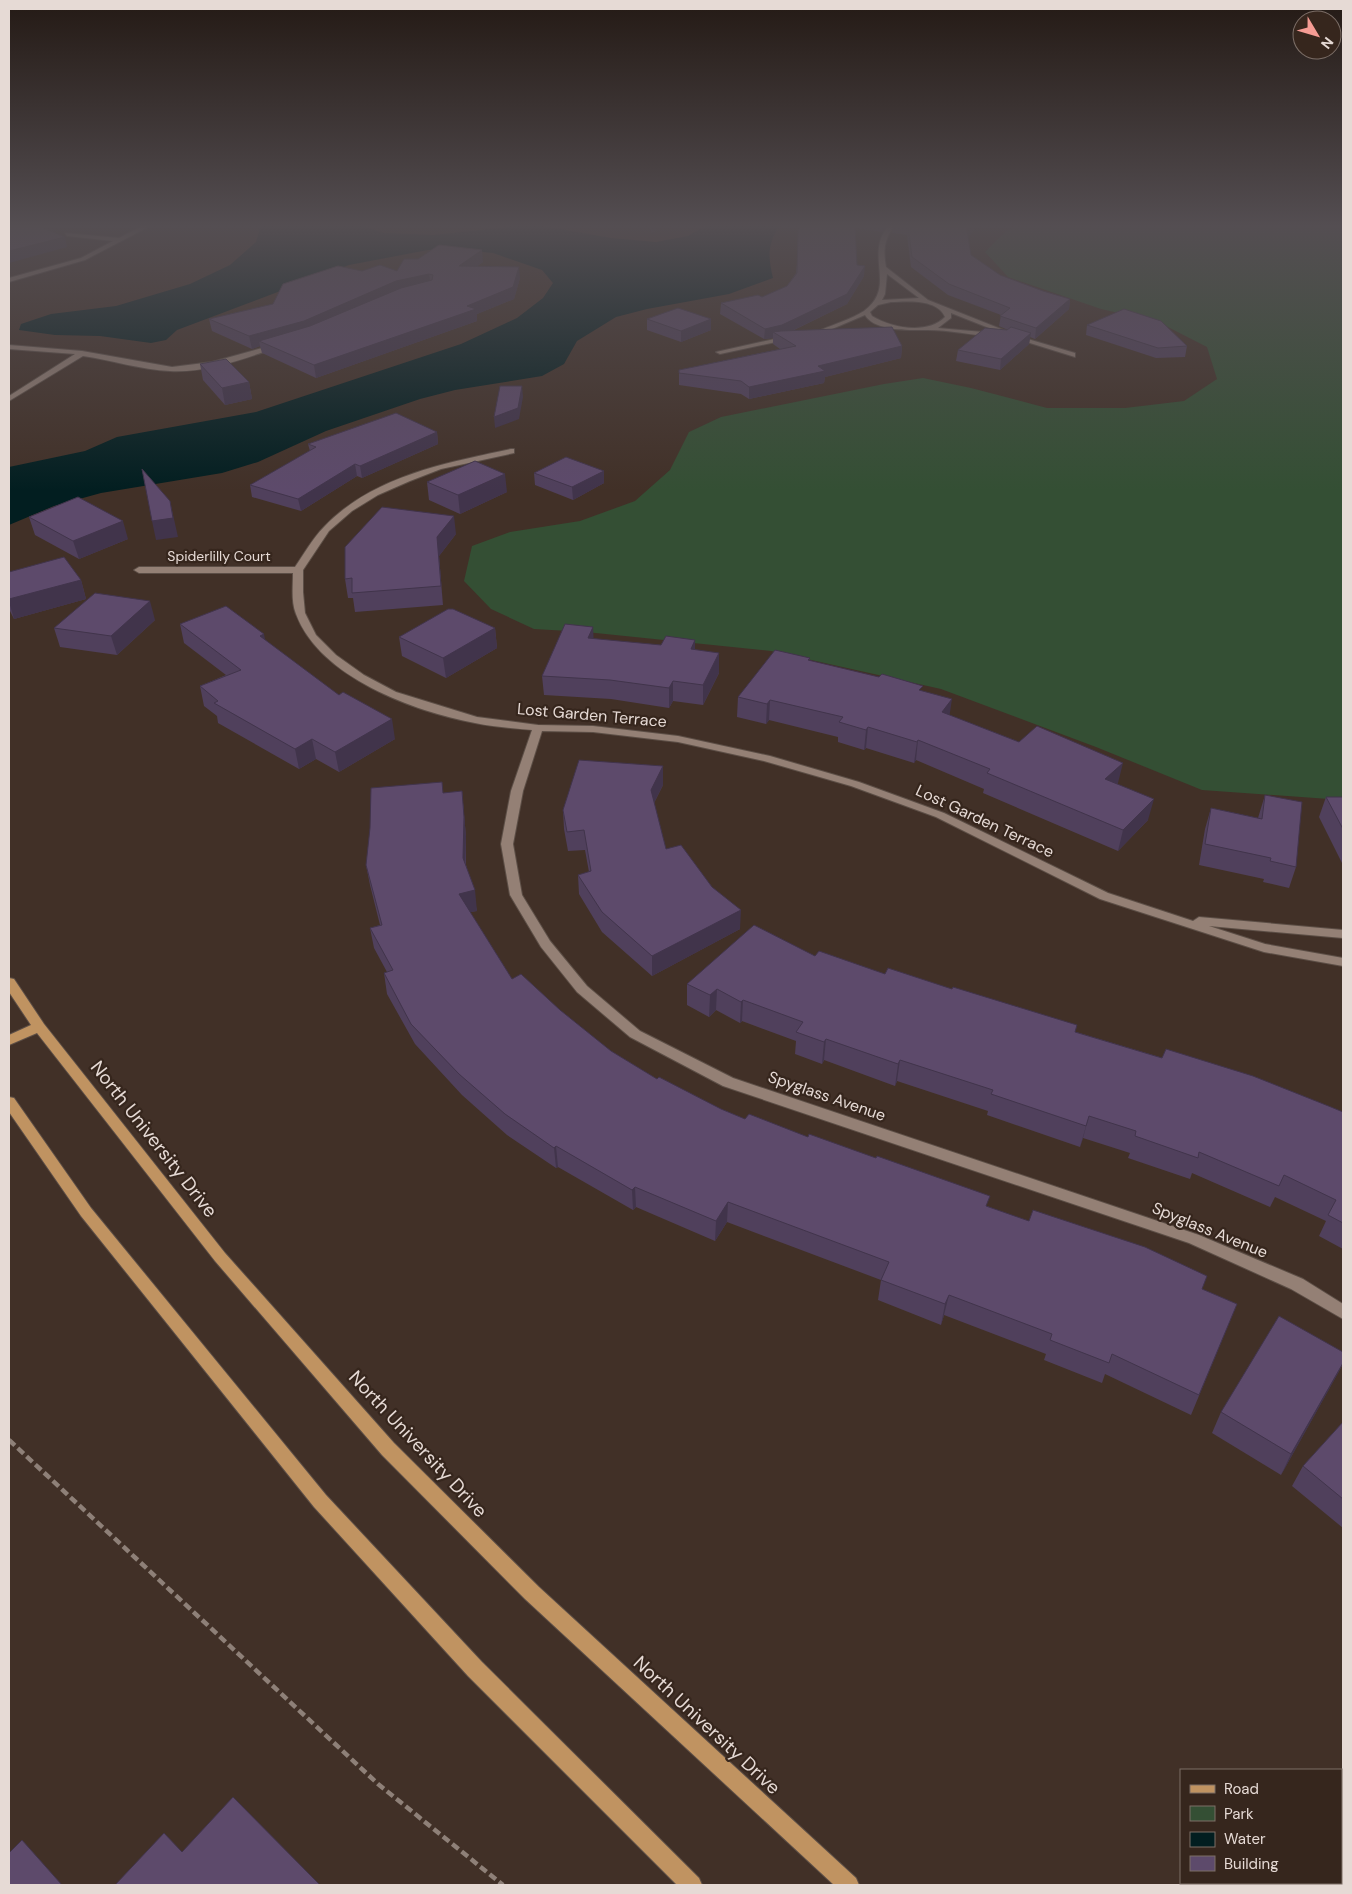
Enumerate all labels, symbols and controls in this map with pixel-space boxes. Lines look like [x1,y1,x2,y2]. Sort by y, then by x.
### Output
north arrow [1292,10,1342,60]
text: N [1317,33,1337,53]
street label: Spiderlilly Court [167,547,271,565]
street label: Lost Garden Terrace [516,698,668,732]
street label: Lost Garden Terrace [912,780,1058,862]
street label: North University Drive [85,1056,223,1222]
street label: Spyglass Avenue [765,1066,889,1126]
street label: Spyglass Avenue [1149,1197,1271,1263]
street label: North University Drive [343,1365,493,1523]
street label: North University Drive [628,1650,786,1800]
legend [1180,1769,1342,1884]
text: Road [1224,1779,1259,1799]
text: Park [1224,1804,1254,1824]
text: Water [1224,1829,1266,1849]
text: Building [1224,1854,1279,1874]

